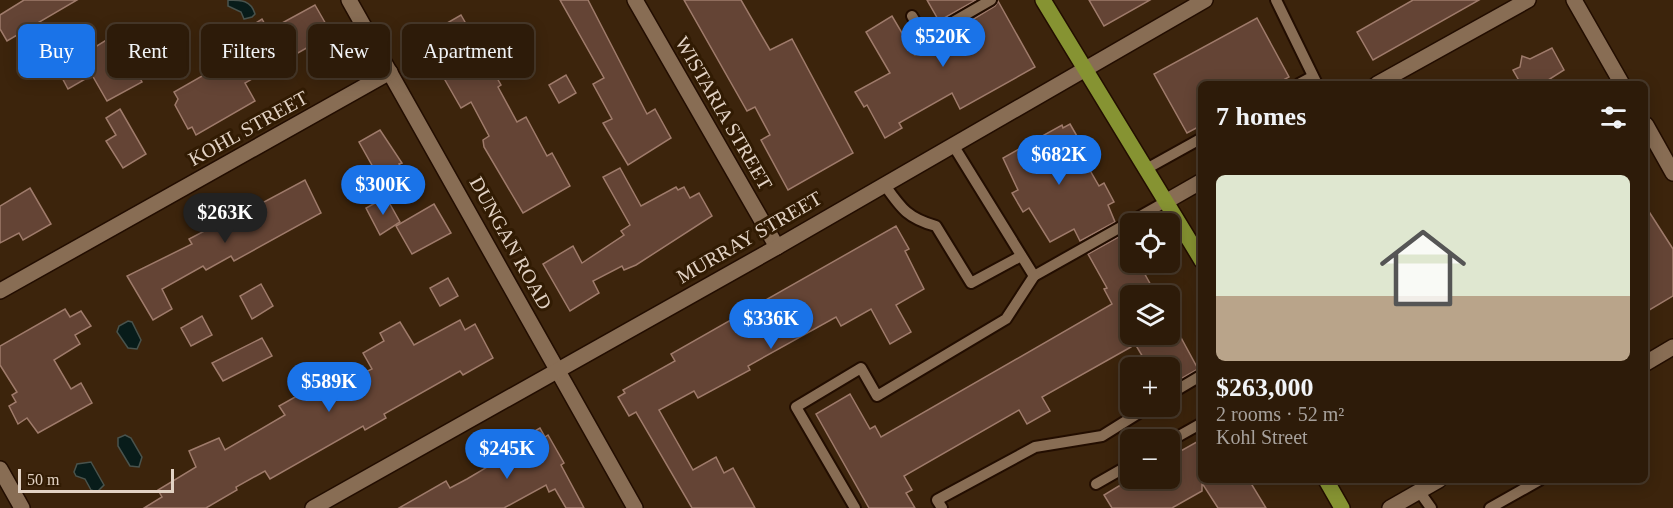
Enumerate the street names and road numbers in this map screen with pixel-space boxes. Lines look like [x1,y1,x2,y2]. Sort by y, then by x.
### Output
street label: WISTARIA STREET [671,32,777,194]
street label: KOHL STREET [184,86,312,170]
street label: DUNGAN ROAD [465,173,557,313]
street label: MURRAY STREET [673,187,825,287]

